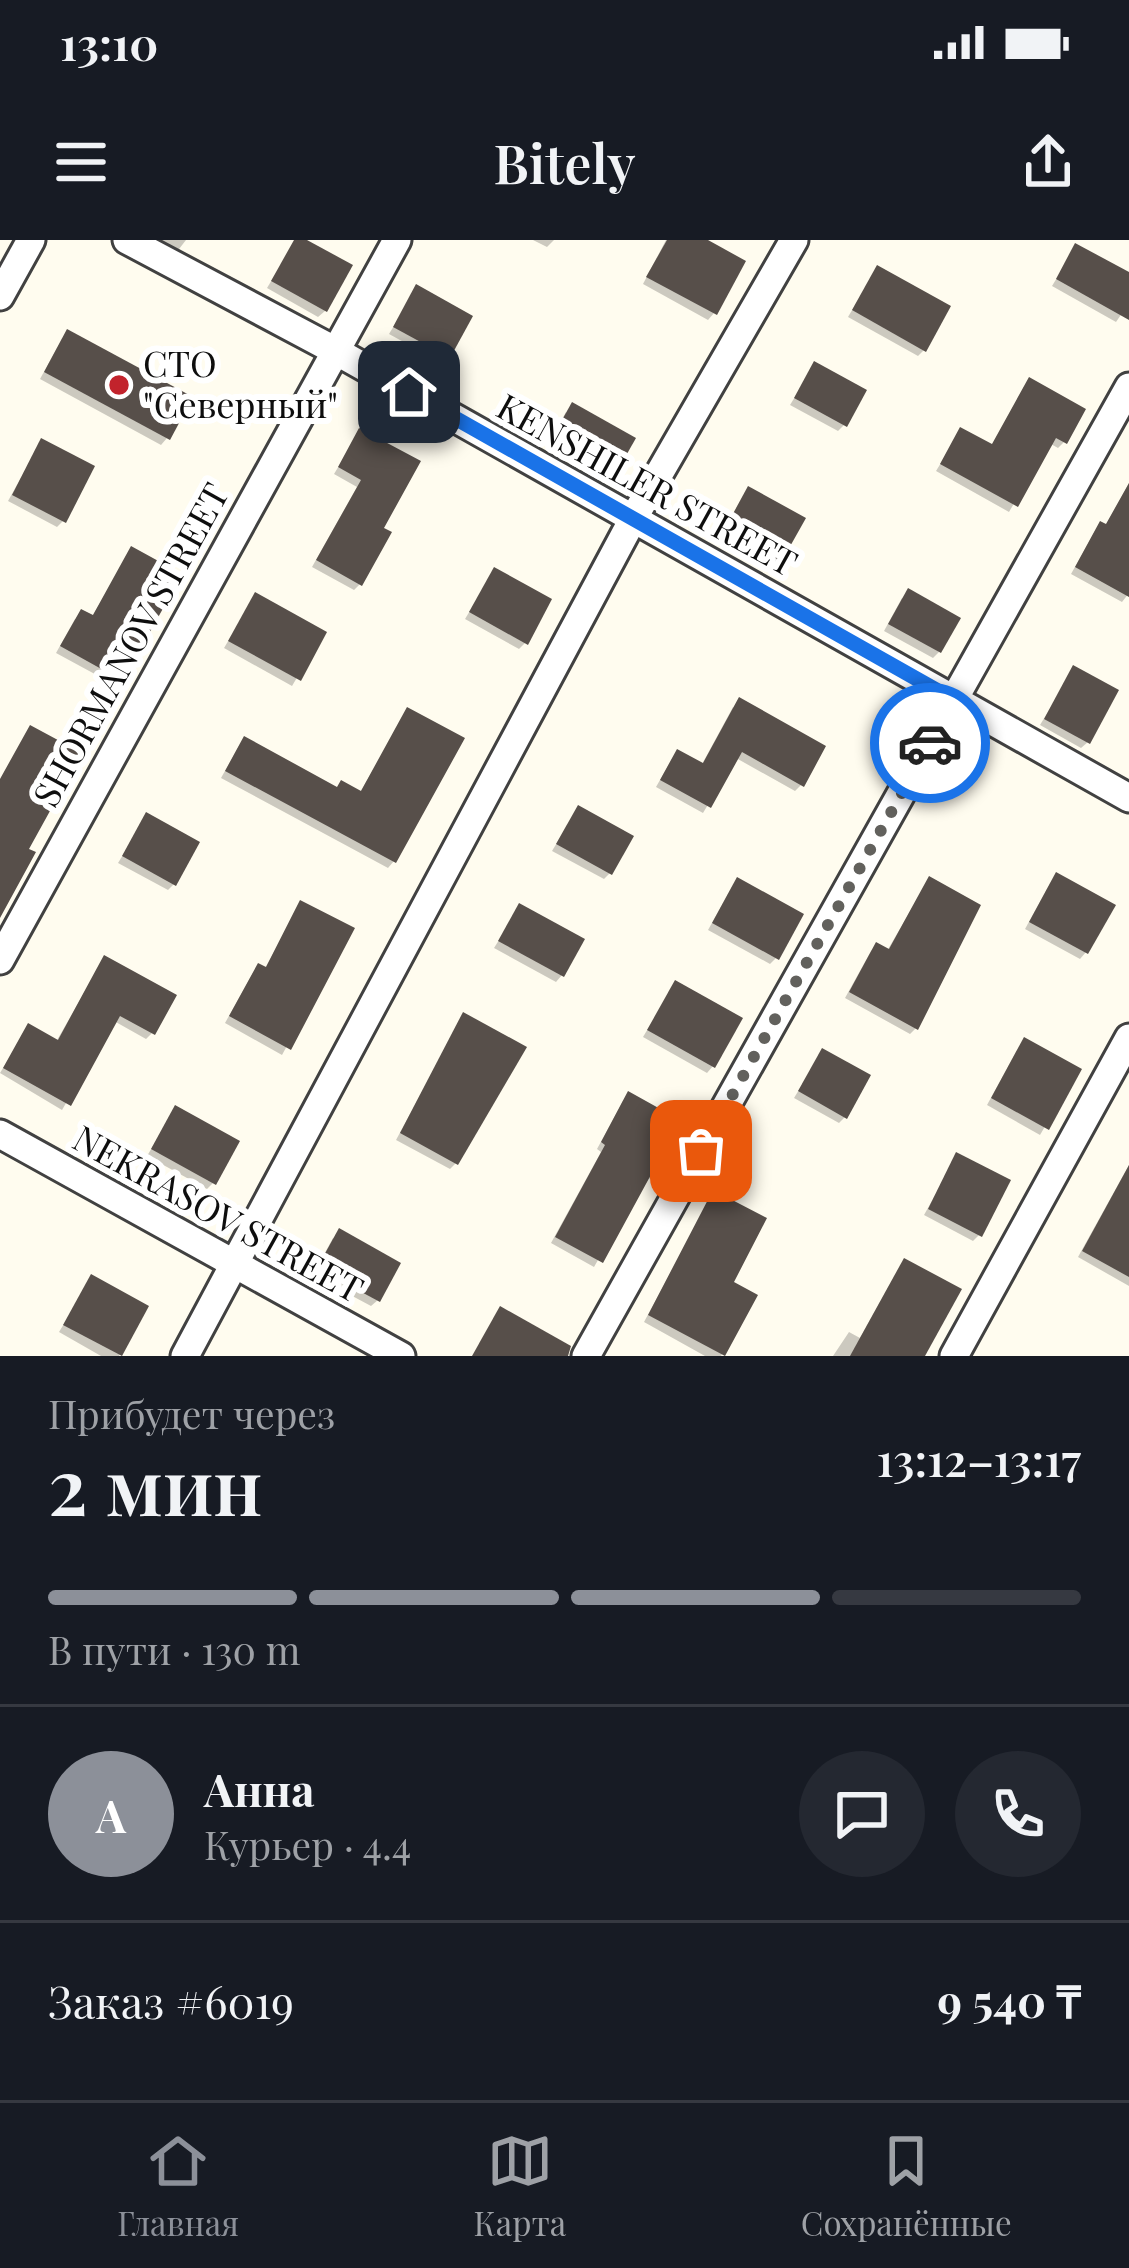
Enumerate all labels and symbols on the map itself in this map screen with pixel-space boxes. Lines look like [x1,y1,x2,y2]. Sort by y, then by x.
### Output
place label: СТО "Северный" [143,338,338,427]
pin [358,341,460,443]
marker: СТО "Северный" [106,372,132,398]
street label: KENSHILER STREET [489,381,807,586]
street label: SHORMANOV STREET [20,474,238,814]
courier [870,683,990,803]
pin [650,1100,752,1202]
street label: NEKRASOV STREET [66,1113,372,1312]

